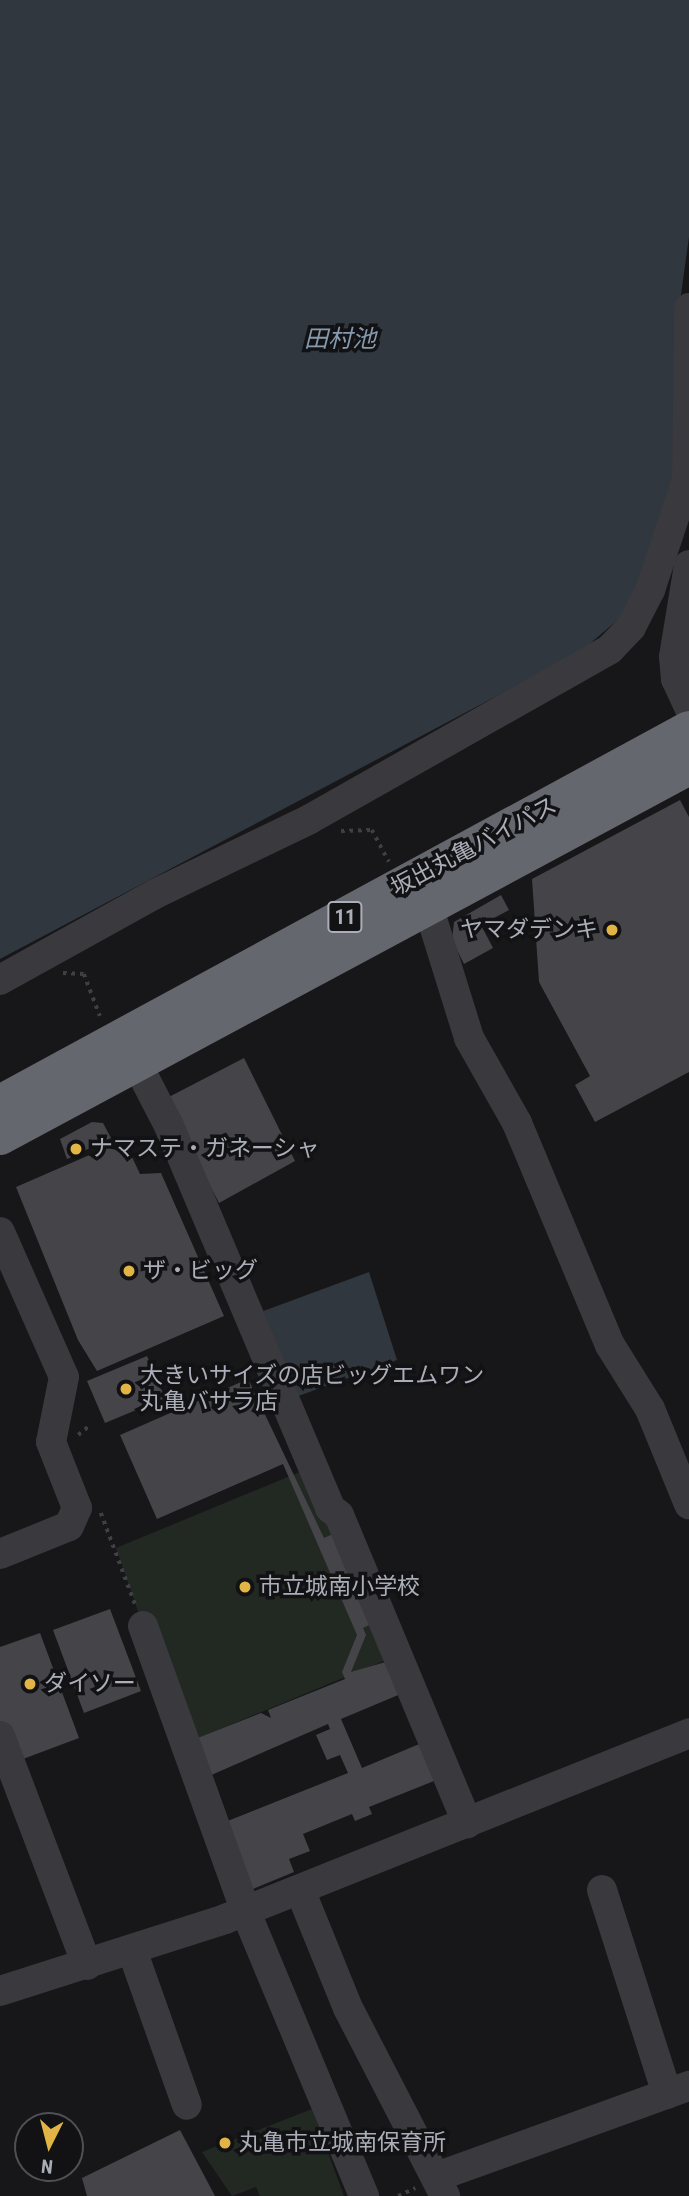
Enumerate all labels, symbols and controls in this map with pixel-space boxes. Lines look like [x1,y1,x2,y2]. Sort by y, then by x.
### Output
water label: 田村池 [304,326,376,354]
street label: 坂出丸亀バイパス [386,792,562,902]
road number: 11 [326,900,364,934]
place label: ヤマダデンキ [460,916,598,944]
marker: ヤマダデンキ [604,922,620,938]
place label: ナマステ・ガネーシャ [90,1135,320,1163]
marker: ナマステ・ガネーシャ [68,1141,84,1157]
place label: ザ・ビッグ [143,1257,258,1285]
marker: ザ・ビッグ [121,1263,137,1279]
place label: 大きいサイズの店ビッグエムワン 丸亀バサラ店 [140,1362,485,1416]
marker: 大きいサイズの店ビッグエムワン 丸亀バサラ店 [118,1381,134,1397]
place label: 市立城南小学校 [259,1573,420,1601]
marker: 市立城南小学校 [237,1579,253,1595]
place label: ダイソー [44,1670,136,1698]
marker: ダイソー [22,1676,38,1692]
north arrow [14,2112,84,2182]
place label: 丸亀市立城南保育所 [239,2129,446,2157]
marker: 丸亀市立城南保育所 [217,2135,233,2151]
text: N [40,2154,54,2178]

